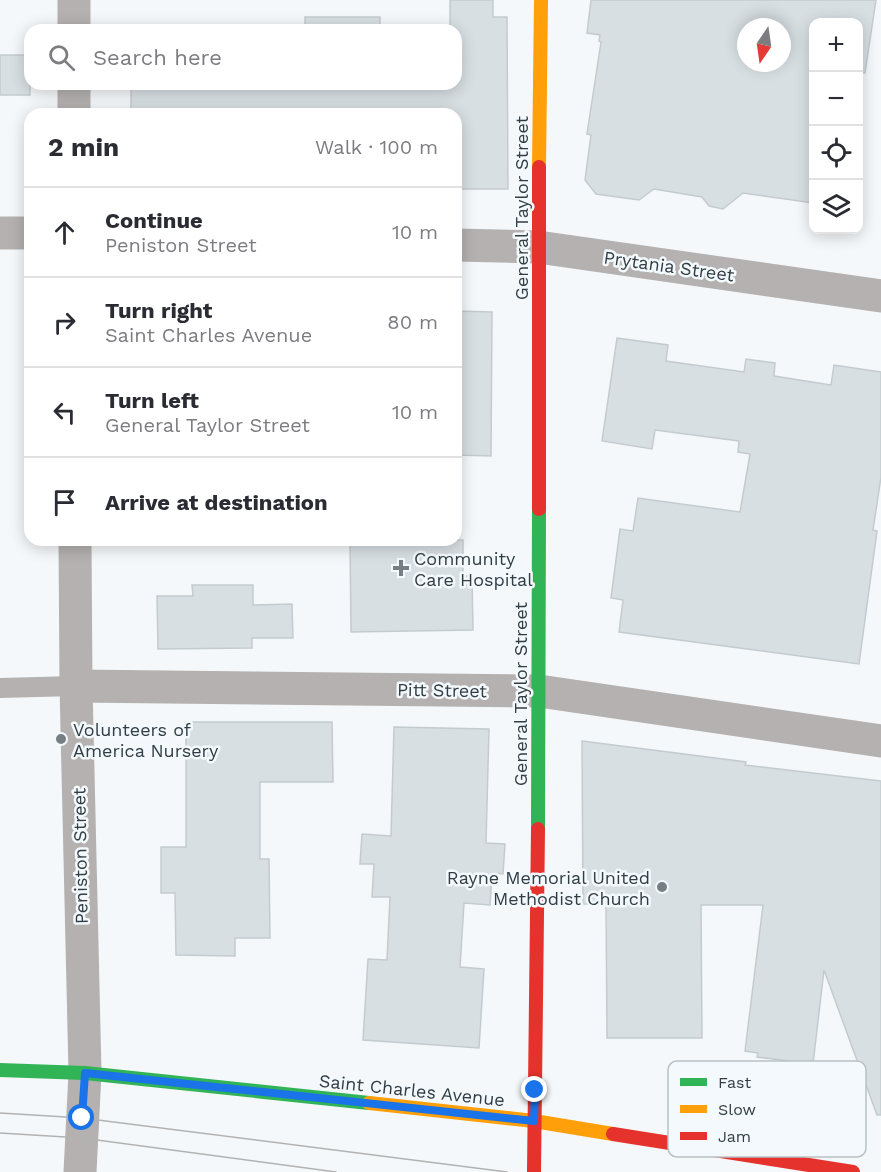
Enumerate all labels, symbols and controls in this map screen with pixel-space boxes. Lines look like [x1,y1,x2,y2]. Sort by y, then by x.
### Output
north arrow [737,18,791,72]
map controls [809,18,863,234]
button: + [809,18,863,72]
search box [24,24,462,90]
icon: search [45,41,78,74]
text: Search here [93,45,222,70]
button: − [809,72,863,126]
street label: General Taylor Street [511,115,532,300]
button: locate [809,126,863,180]
text: 2 min [48,132,119,162]
text: Walk · 100 m [315,135,438,159]
button: layers [809,180,863,234]
text: Continue [105,208,203,233]
icon: ahead [48,216,81,249]
text: 10 m [392,220,438,244]
text: Peniston Street [105,233,257,257]
street label: Prytania Street [602,246,736,286]
text: Turn right [105,298,212,323]
icon: right [48,306,81,339]
text: 80 m [387,310,438,334]
text: Saint Charles Avenue [105,323,312,347]
text: Turn left [105,388,199,413]
icon: left [48,396,81,429]
text: 10 m [392,400,438,424]
text: General Taylor Street [105,413,310,437]
icon: arrive [48,486,81,519]
text: Arrive at destination [105,490,328,515]
place label: Community Care Hospital [414,548,533,590]
marker: Community Care Hospital [392,559,410,577]
street label: General Taylor Street [510,601,531,786]
street label: Pitt Street [397,679,488,701]
place label: Volunteers of America Nursery [73,719,219,761]
marker: Volunteers of America Nursery [54,732,68,746]
street label: Peniston Street [68,787,92,924]
place label: Rayne Memorial United Methodist Church [447,867,650,909]
marker: Rayne Memorial United Methodist Church [655,880,669,894]
legend [668,1061,866,1157]
street label: Saint Charles Avenue [318,1070,506,1110]
text: Fast [718,1073,751,1092]
route end [521,1076,547,1102]
text: Slow [718,1100,756,1119]
route start [68,1104,94,1130]
text: Jam [718,1127,751,1146]

